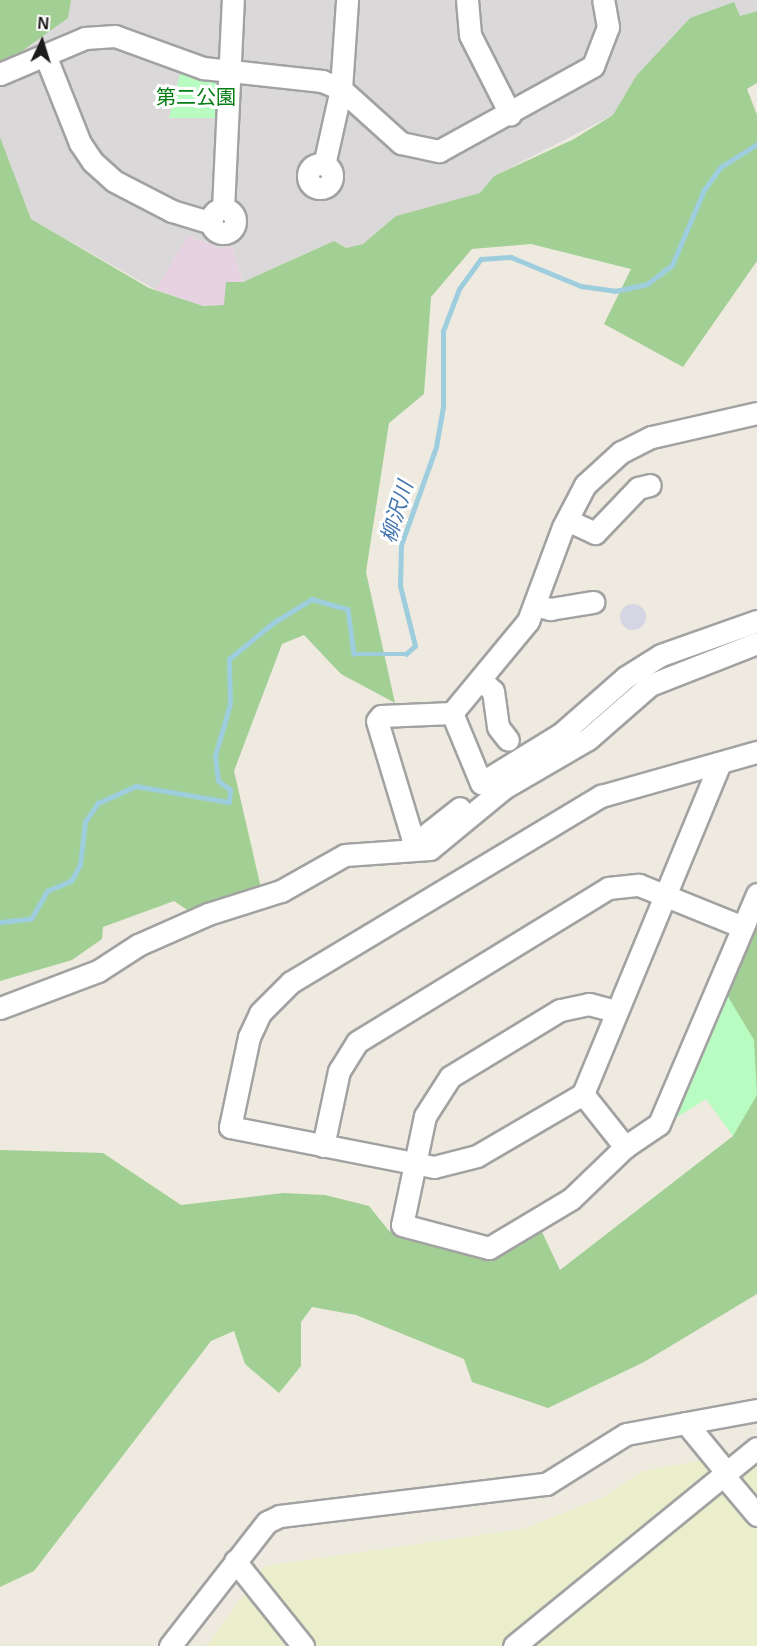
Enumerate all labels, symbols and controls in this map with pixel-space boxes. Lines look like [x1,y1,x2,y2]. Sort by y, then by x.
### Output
north arrow [12,12,72,72]
text: N [37,15,50,32]
park label: 第二公園 [156,85,236,109]
water label: 柳沢川 [376,478,418,546]

